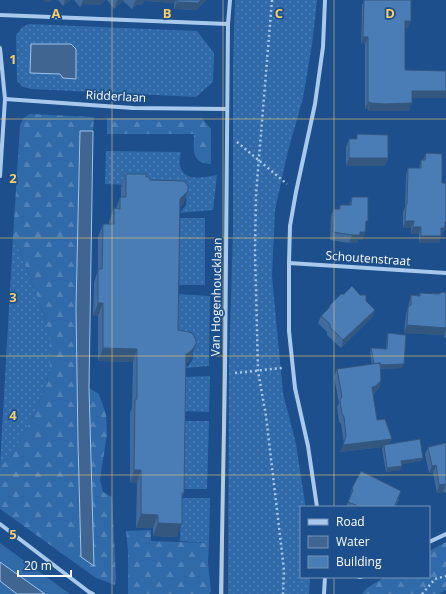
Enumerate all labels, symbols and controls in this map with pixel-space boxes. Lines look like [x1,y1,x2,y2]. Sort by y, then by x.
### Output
text: A [52,4,61,22]
text: B [163,4,172,22]
text: C [275,4,283,22]
text: D [385,4,395,22]
text: 1 [9,50,17,68]
street label: Ridderlaan [85,86,147,106]
text: 2 [9,169,17,187]
street label: Van Hogenhoucklaan [206,238,226,356]
street label: Schoutenstraat [325,247,411,269]
text: 3 [9,288,17,306]
text: 4 [9,406,17,424]
legend [300,506,430,578]
text: Road [336,513,365,530]
text: 5 [9,525,17,543]
text: Water [336,533,370,550]
scale bar [18,552,71,578]
text: Building [336,553,382,570]
text: 20 m [24,557,52,574]

